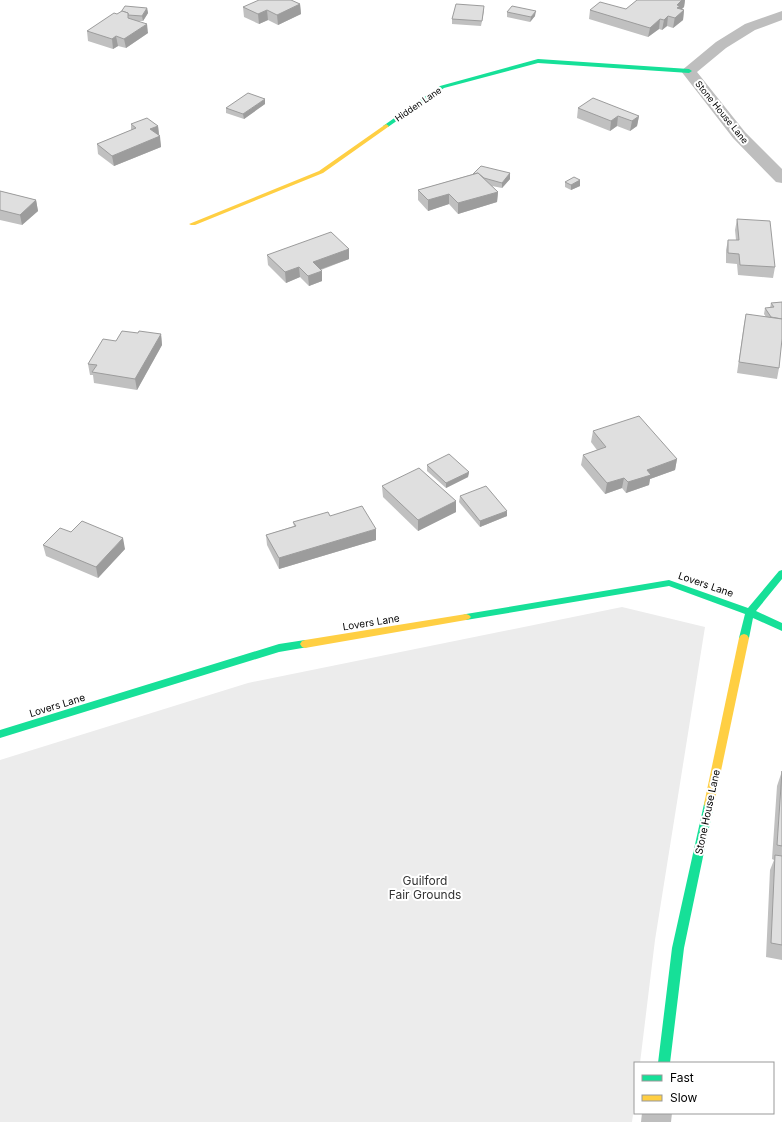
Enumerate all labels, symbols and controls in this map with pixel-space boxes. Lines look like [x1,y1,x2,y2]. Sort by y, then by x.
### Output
street label: Stone House Lane [693,78,751,146]
street label: Hidden Lane [393,84,443,124]
street label: Lovers Lane [677,569,735,599]
street label: Lovers Lane [342,612,401,632]
street label: Lovers Lane [28,691,86,719]
street label: Stone House Lane [692,768,722,856]
park label: Guilford Fair Grounds [389,873,461,902]
legend [634,1062,774,1114]
text: Fast [670,1070,694,1085]
text: Slow [670,1090,698,1105]

